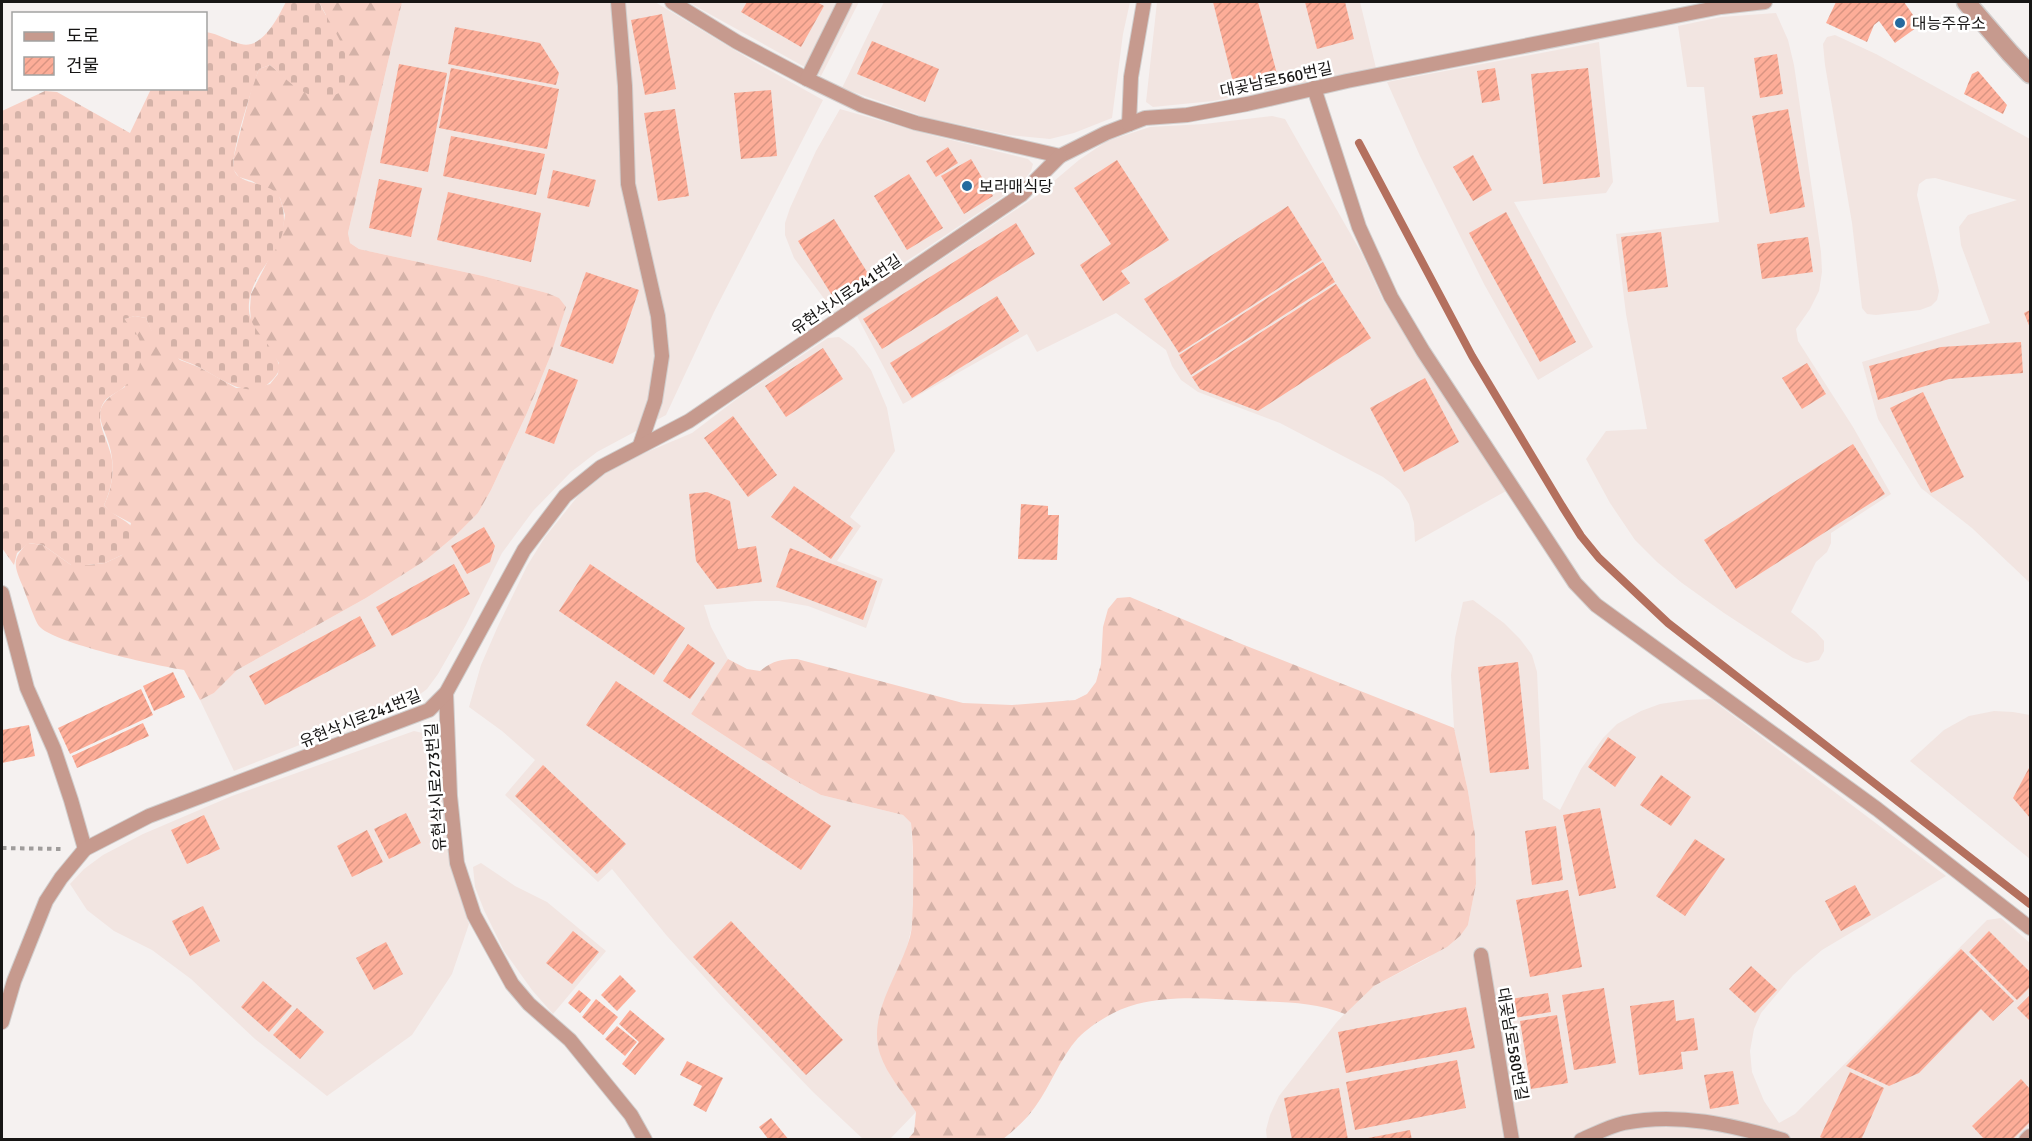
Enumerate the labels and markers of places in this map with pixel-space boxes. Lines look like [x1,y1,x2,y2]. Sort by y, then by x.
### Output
place label: 대능주유소 [1912,14,1986,34]
marker: 대능주유소 [1893,16,1907,30]
place label: 보라매식당 [979,177,1053,197]
marker: 보라매식당 [960,179,974,193]

